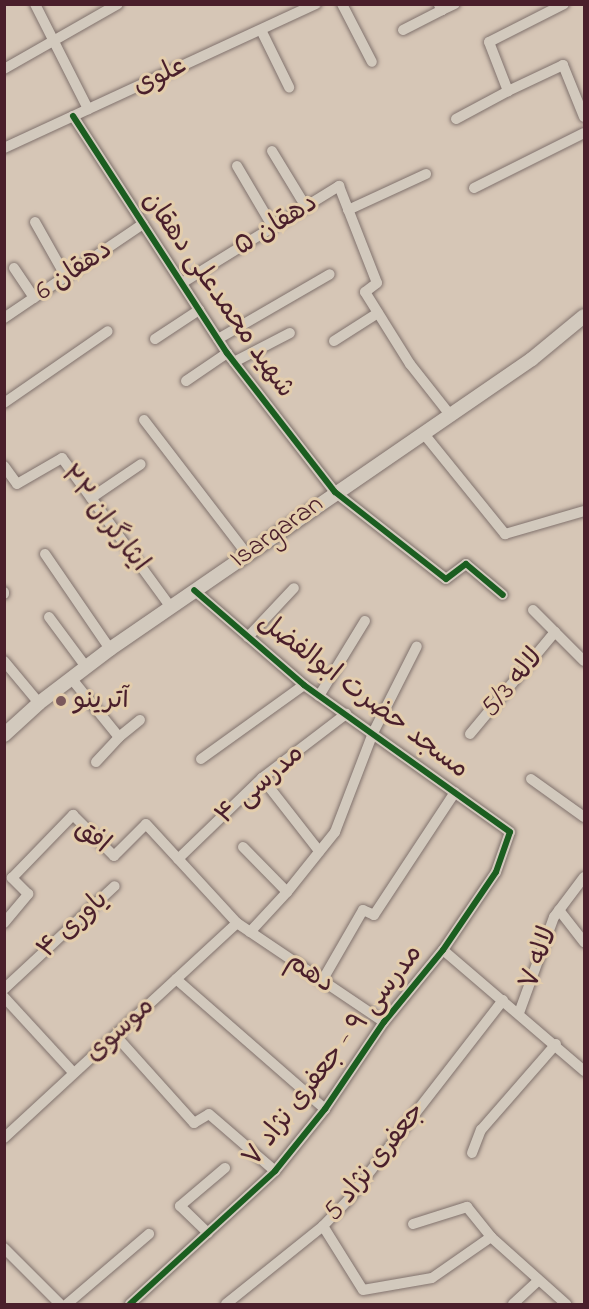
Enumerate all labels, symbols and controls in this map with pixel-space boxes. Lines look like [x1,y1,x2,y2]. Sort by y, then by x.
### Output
street label: علوی [128,50,192,102]
street label: شهید محمدعلی دهقان [135,186,301,404]
street label: دهقان ۵ [228,187,324,263]
street label: دهقان 6 [30,234,118,308]
street label: ایثارگران ۲۲ [52,459,156,579]
street label: Isargaran [224,488,330,576]
street label: مسجد حضرت ابوالفضل [251,606,475,786]
street label: لاله 5/3 [475,642,551,724]
place label: آترینو [73,685,129,717]
marker: آترینو [54,694,68,708]
street label: مدرسی ۴ [209,738,311,832]
street label: افق [68,813,116,861]
street label: یاوری ۴ [31,884,115,966]
street label: لاله ۷ [513,923,565,993]
street label: مدرسی ۹ - جعفری نژاد ۷ [236,938,430,1174]
street label: دهم [280,945,340,1001]
street label: موسوی [79,990,161,1070]
street label: جعفری نژاد 5 [318,1096,432,1228]

